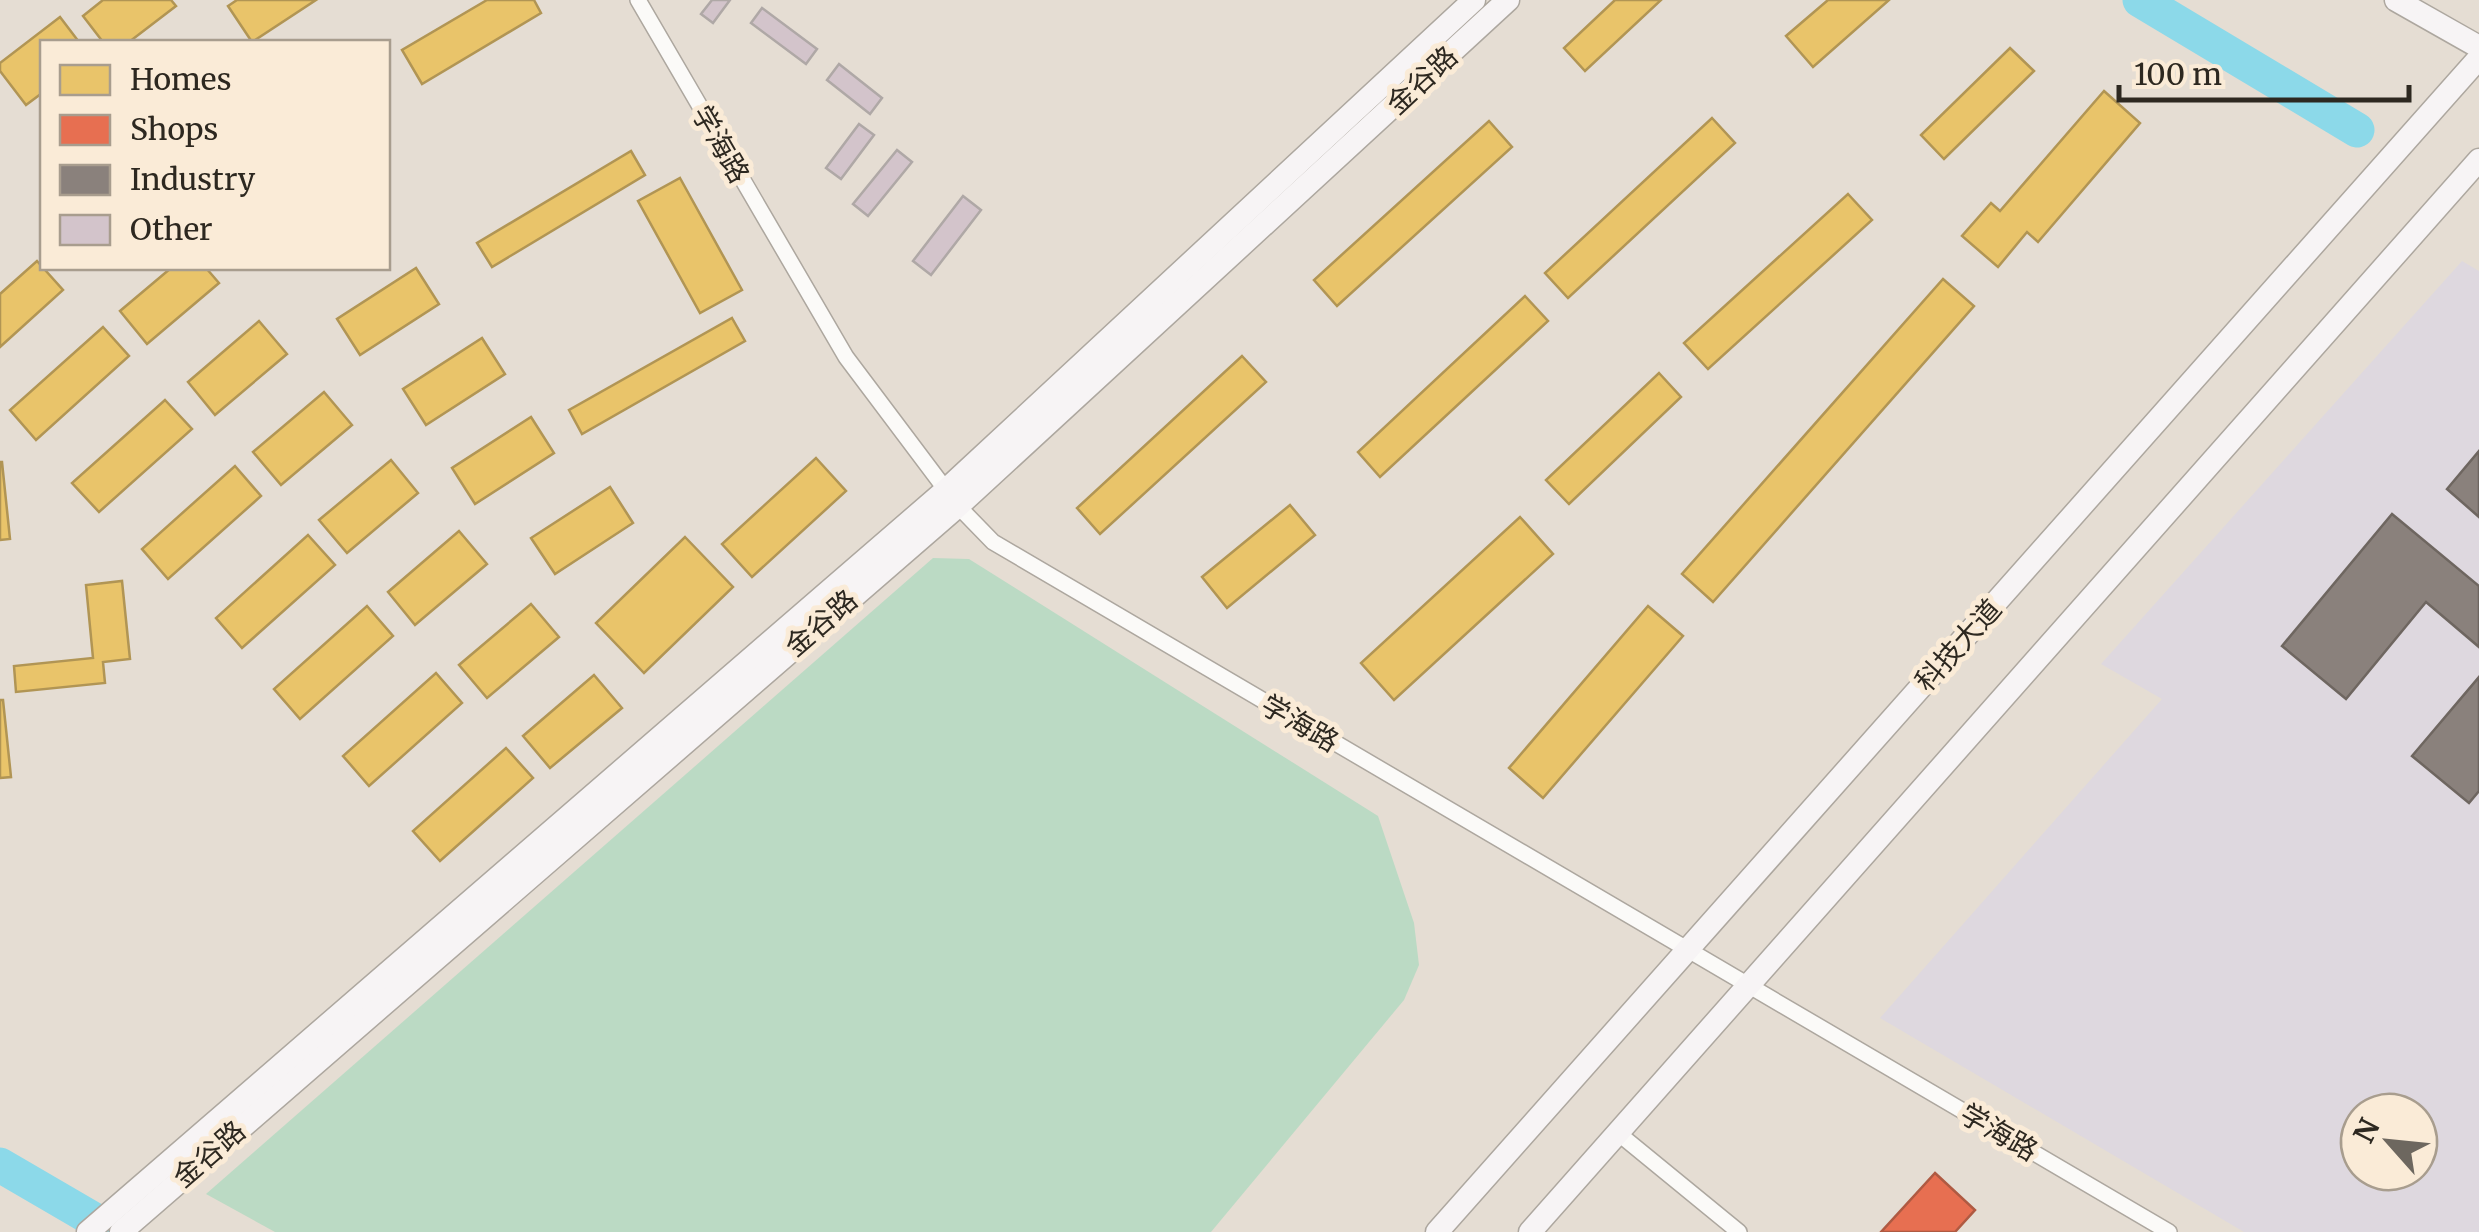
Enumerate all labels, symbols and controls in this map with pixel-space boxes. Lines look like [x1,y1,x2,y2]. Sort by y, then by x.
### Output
street label: 金谷路 [1379,38,1465,122]
legend [40,40,390,270]
scale bar [2119,40,2409,102]
text: 100 m [2134,55,2222,93]
text: Homes [130,60,231,98]
street label: 学海路 [684,99,758,189]
text: Shops [130,110,218,148]
text: Industry [130,160,256,198]
text: Other [130,210,213,248]
street label: 金谷路 [777,582,865,664]
street label: 科技大道 [1907,591,2009,699]
street label: 学海路 [1255,686,1345,760]
north arrow [2339,1092,2439,1192]
street label: 学海路 [1954,1095,2044,1169]
street label: 金谷路 [165,1113,253,1195]
text: N [2346,1113,2388,1149]

